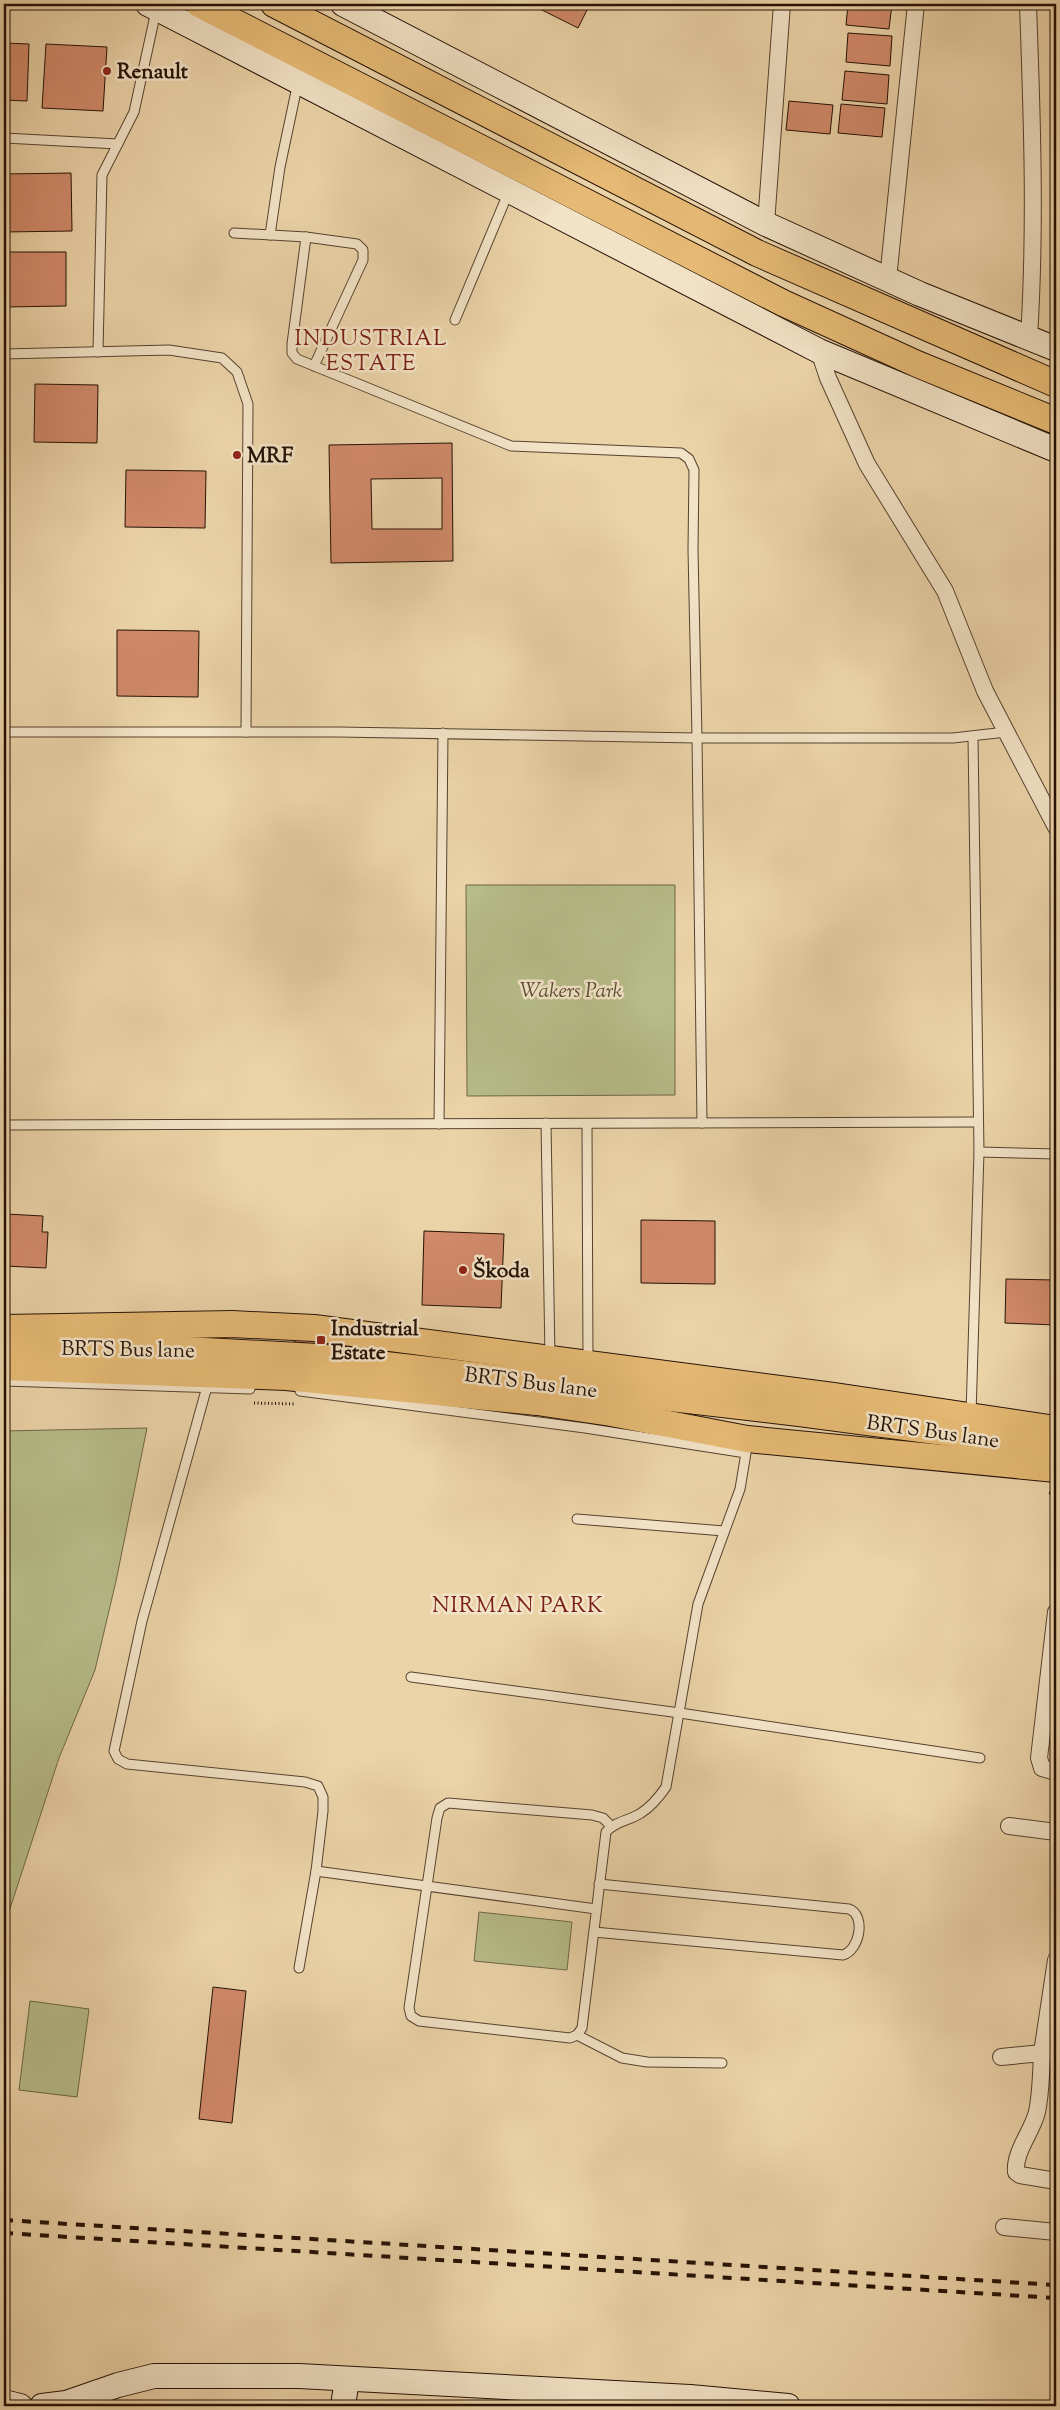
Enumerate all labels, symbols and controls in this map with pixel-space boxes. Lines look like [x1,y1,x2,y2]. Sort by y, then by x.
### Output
place label: Renault [117,58,189,88]
marker: Renault [101,65,113,77]
district label: INDUSTRIAL ESTATE [295,324,447,381]
place label: MRF [247,442,293,472]
marker: MRF [231,449,243,461]
park label: Wakers Park [520,977,623,1007]
place label: Škoda [473,1257,530,1287]
marker: Škoda [457,1264,469,1276]
place label: Industrial Estate [331,1315,419,1369]
marker: Industrial Estate [315,1334,327,1346]
street label: BRTS Bus lane [61,1335,195,1367]
street label: BRTS Bus lane [463,1361,599,1407]
street label: BRTS Bus lane [864,1409,1001,1457]
district label: NIRMAN PARK [432,1591,604,1623]

